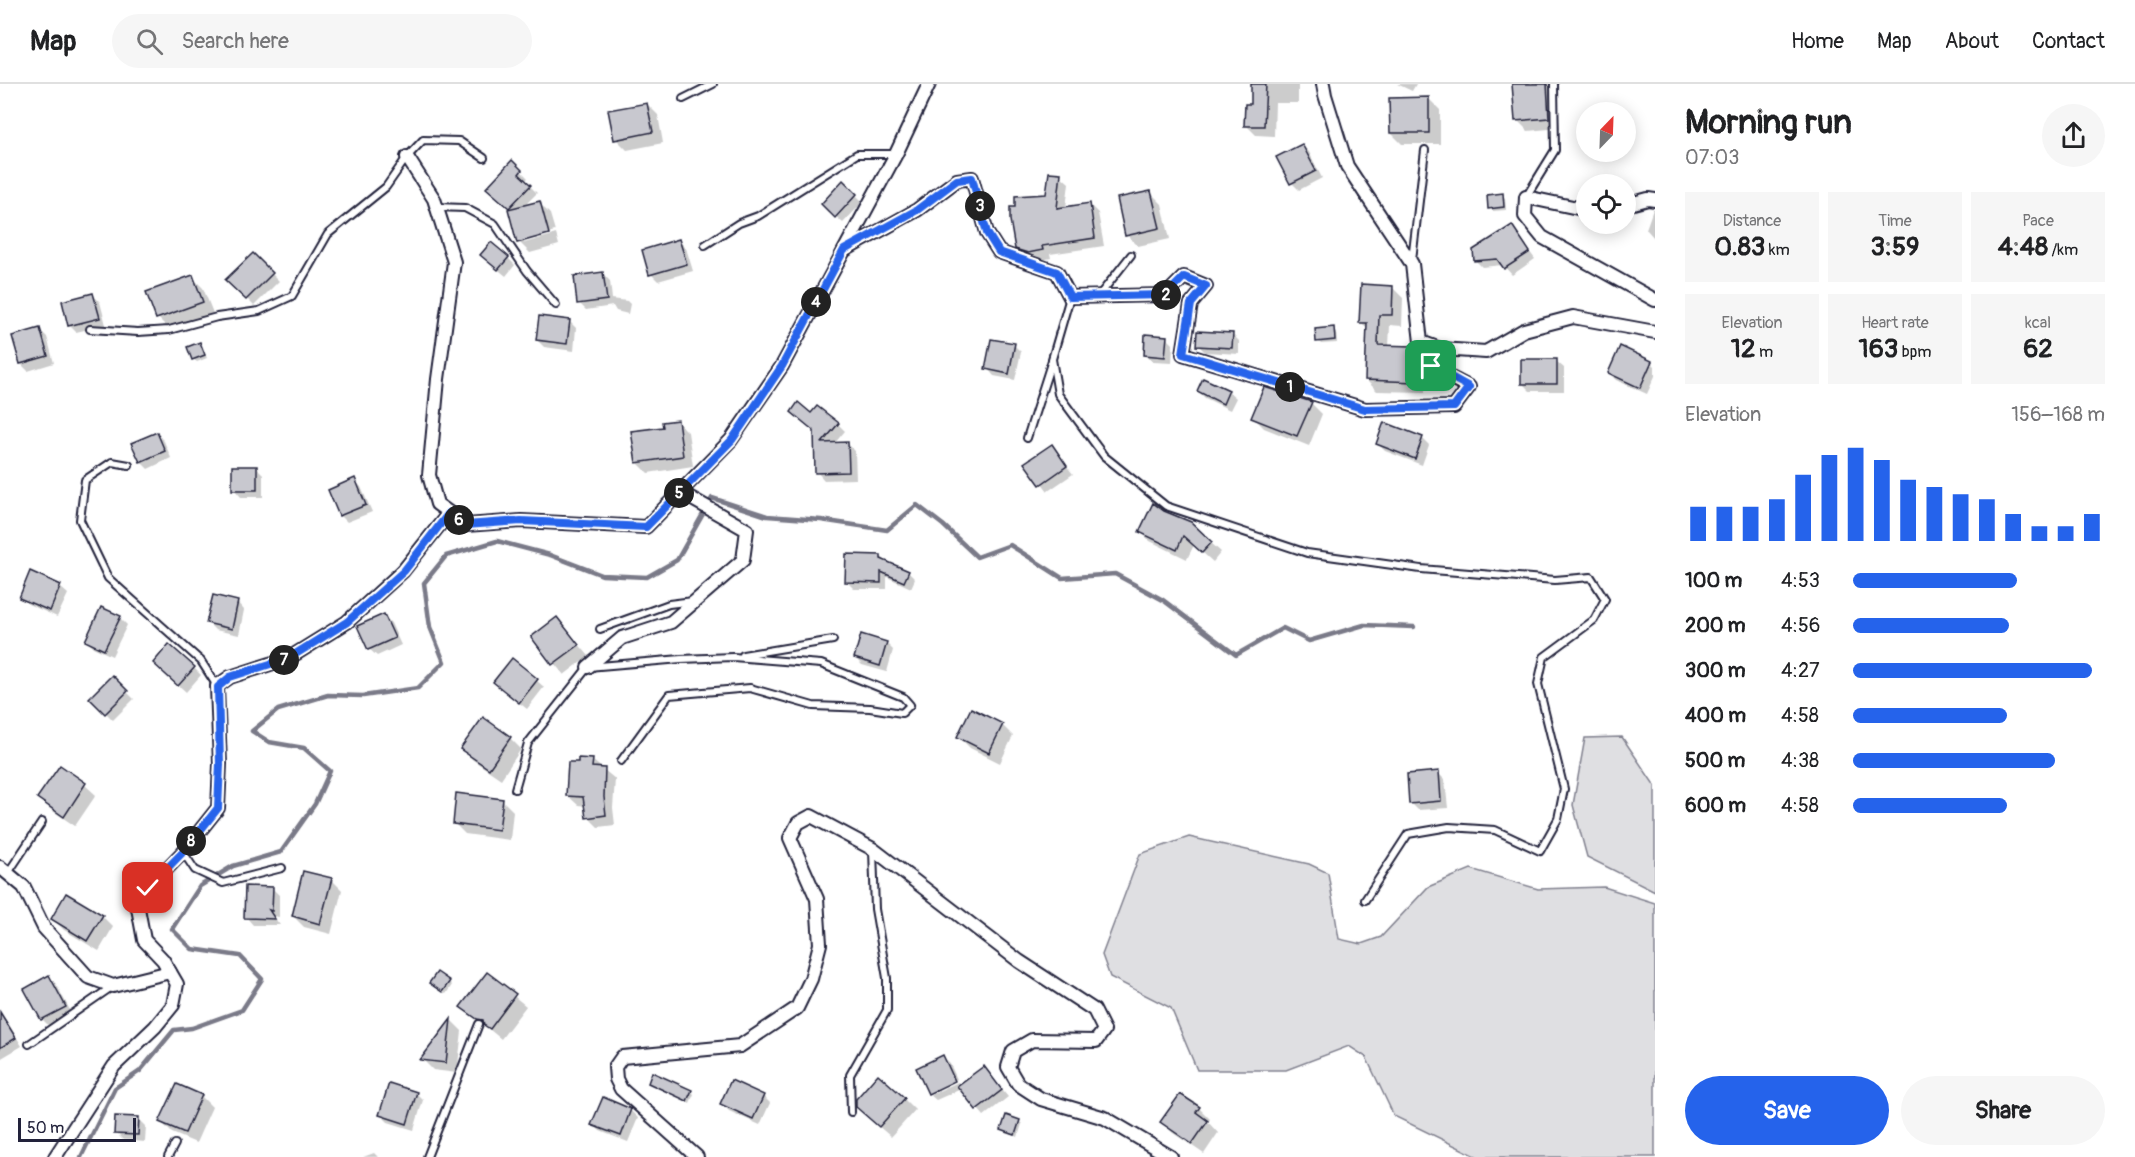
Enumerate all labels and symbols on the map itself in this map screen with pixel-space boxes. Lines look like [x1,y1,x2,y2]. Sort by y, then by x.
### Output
north arrow [1576,102,1636,162]
pin: 3 [965,191,995,221]
pin: 2 [1151,280,1181,310]
pin: 4 [801,287,831,317]
pin [1405,340,1456,391]
pin: 1 [1275,372,1305,402]
pin: 5 [664,478,694,508]
pin: 6 [444,505,474,535]
pin: 7 [269,645,299,675]
pin: 8 [176,826,206,856]
pin [122,862,173,913]
scale bar [18,1115,136,1142]

